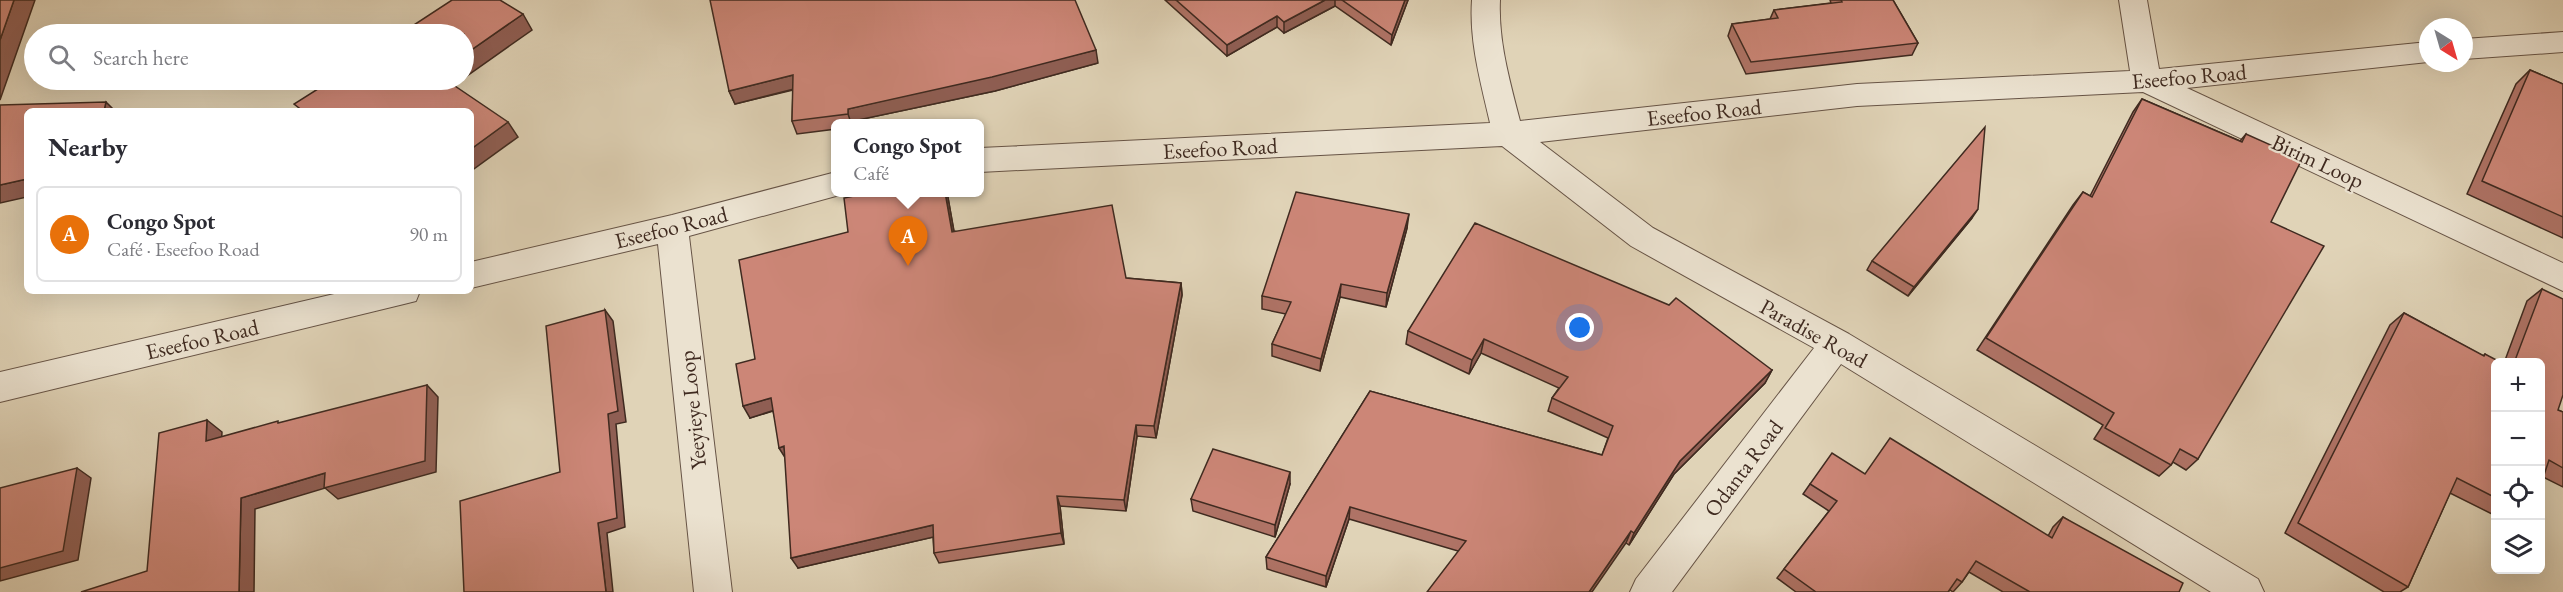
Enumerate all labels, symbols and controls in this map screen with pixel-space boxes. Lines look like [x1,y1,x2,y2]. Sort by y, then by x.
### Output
north arrow [2419,18,2473,72]
search box [24,24,474,90]
icon: search [45,41,78,74]
text: Search here [93,43,188,72]
street label: Eseefoo Road [2130,57,2249,96]
street label: Eseefoo Road [1645,92,1764,133]
popup [831,119,984,197]
street label: Birim Loop [2267,127,2369,195]
text: Nearby [48,130,128,164]
text: Congo Spot [853,131,962,160]
street label: Eseefoo Road [1162,131,1279,166]
text: Café [853,160,889,186]
street label: Eseefoo Road [612,199,731,255]
text: Congo Spot [107,207,215,236]
pin: A [888,216,928,266]
text: A [62,221,77,247]
text: 90 m [409,221,448,247]
text: Café · Eseefoo Road [107,236,260,262]
street label: Paradise Road [1755,292,1873,375]
street label: Eseefoo Road [143,312,262,367]
your location [1565,313,1594,342]
street label: Yeeyieye Loop [672,349,713,471]
map controls [2491,358,2545,574]
button: + [2491,358,2545,412]
button: − [2491,412,2545,466]
street label: Odanta Road [1697,413,1790,523]
button: locate [2491,466,2545,520]
button: layers [2491,520,2545,574]

